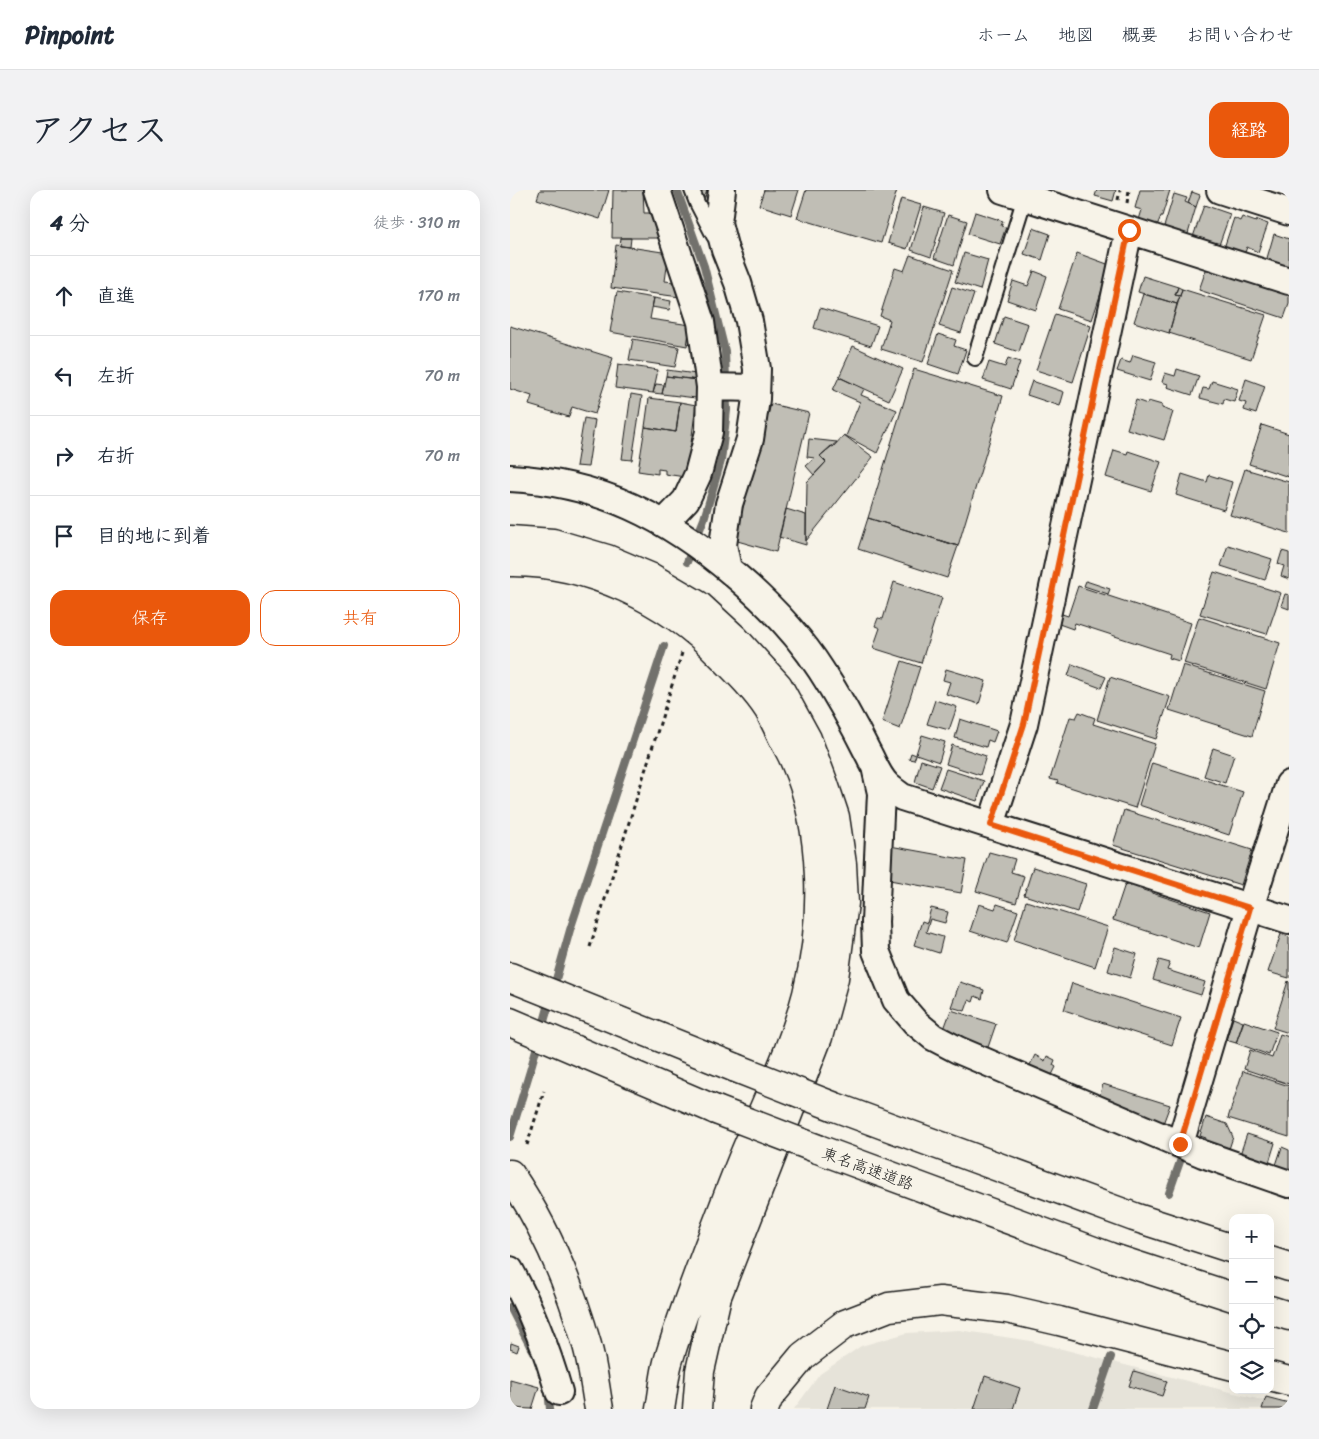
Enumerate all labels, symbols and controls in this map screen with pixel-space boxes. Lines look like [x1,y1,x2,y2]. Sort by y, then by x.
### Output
text: Pinpoint [25,14,114,56]
text: ホーム [977,19,1030,51]
text: 地図 [1058,19,1094,51]
text: 概要 [1122,19,1158,51]
text: お問い合わせ [1186,19,1294,51]
text: アクセス [30,99,168,161]
button: 経路 [1209,102,1289,158]
text: 4 分 [50,204,90,242]
text: 徒歩 · 310 m [373,208,460,237]
route start [1118,219,1141,242]
text: 直進 [97,279,135,312]
text: 170 m [417,281,460,310]
icon: ahead [50,282,78,310]
text: 左折 [97,359,135,392]
text: 70 m [424,361,460,390]
icon: left [50,362,78,390]
text: 右折 [97,439,135,472]
text: 70 m [424,441,460,470]
icon: right [50,442,78,470]
text: 目的地に到着 [97,519,211,552]
icon: arrive [50,522,78,550]
button: 保存 [50,590,250,646]
button: 共有 [260,590,460,646]
route end [1169,1133,1192,1156]
street label: 東名高速道路 [818,1138,918,1199]
map controls [1229,1214,1274,1394]
button: + [1229,1214,1274,1259]
button: − [1229,1259,1274,1304]
button: locate [1229,1304,1274,1349]
button: layers [1229,1349,1274,1394]

